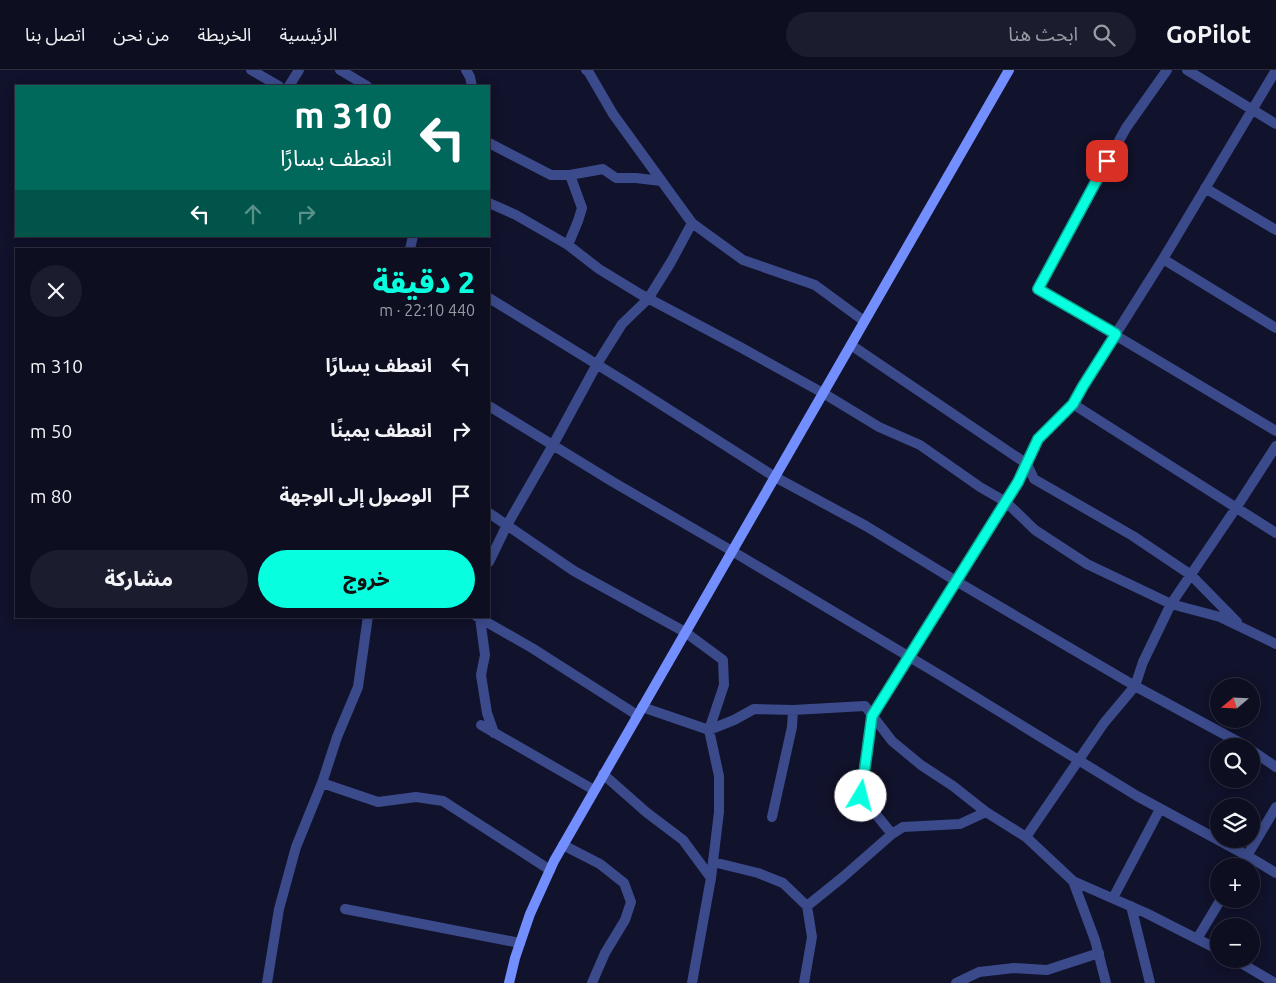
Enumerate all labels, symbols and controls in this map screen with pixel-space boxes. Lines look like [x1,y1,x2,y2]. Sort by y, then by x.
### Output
search box [786,12,1136,57]
icon: search [1090,21,1118,49]
text: GoPilot [1166,21,1251,48]
text: ابحث هنا [1008,23,1078,45]
text: اتصل بنا [25,24,85,44]
text: من نحن [113,24,169,44]
text: الخريطة [197,24,251,44]
text: الرئيسية [279,24,337,44]
text: 310 m [294,95,392,135]
icon: left [410,105,475,170]
pin [1086,140,1128,182]
text: انعطف يسارًا [280,145,392,170]
icon: arrive [1093,147,1121,175]
icon: left [186,200,214,228]
icon: ahead [239,200,267,228]
icon: right [292,200,320,228]
button: close [30,265,82,317]
text: 2 دقيقة [373,265,475,299]
text: 440 m · 22:10 [379,301,475,319]
icon: left [447,352,475,380]
text: انعطف يسارًا [325,354,432,376]
text: 310 m [30,355,83,377]
icon: right [447,417,475,445]
text: انعطف يمينًا [330,419,432,441]
text: 50 m [30,420,72,442]
icon: arrive [447,482,475,510]
text: الوصول إلى الوجهة [280,484,432,506]
text: 80 m [30,485,72,507]
button: مشاركة [30,550,248,608]
button: خروج [258,550,475,608]
north arrow [1210,678,1260,728]
map controls [1210,678,1260,968]
button: search [1210,738,1260,788]
position arrow [834,769,886,821]
button: layers [1210,798,1260,848]
button: + [1210,858,1260,908]
button: − [1210,918,1260,968]

